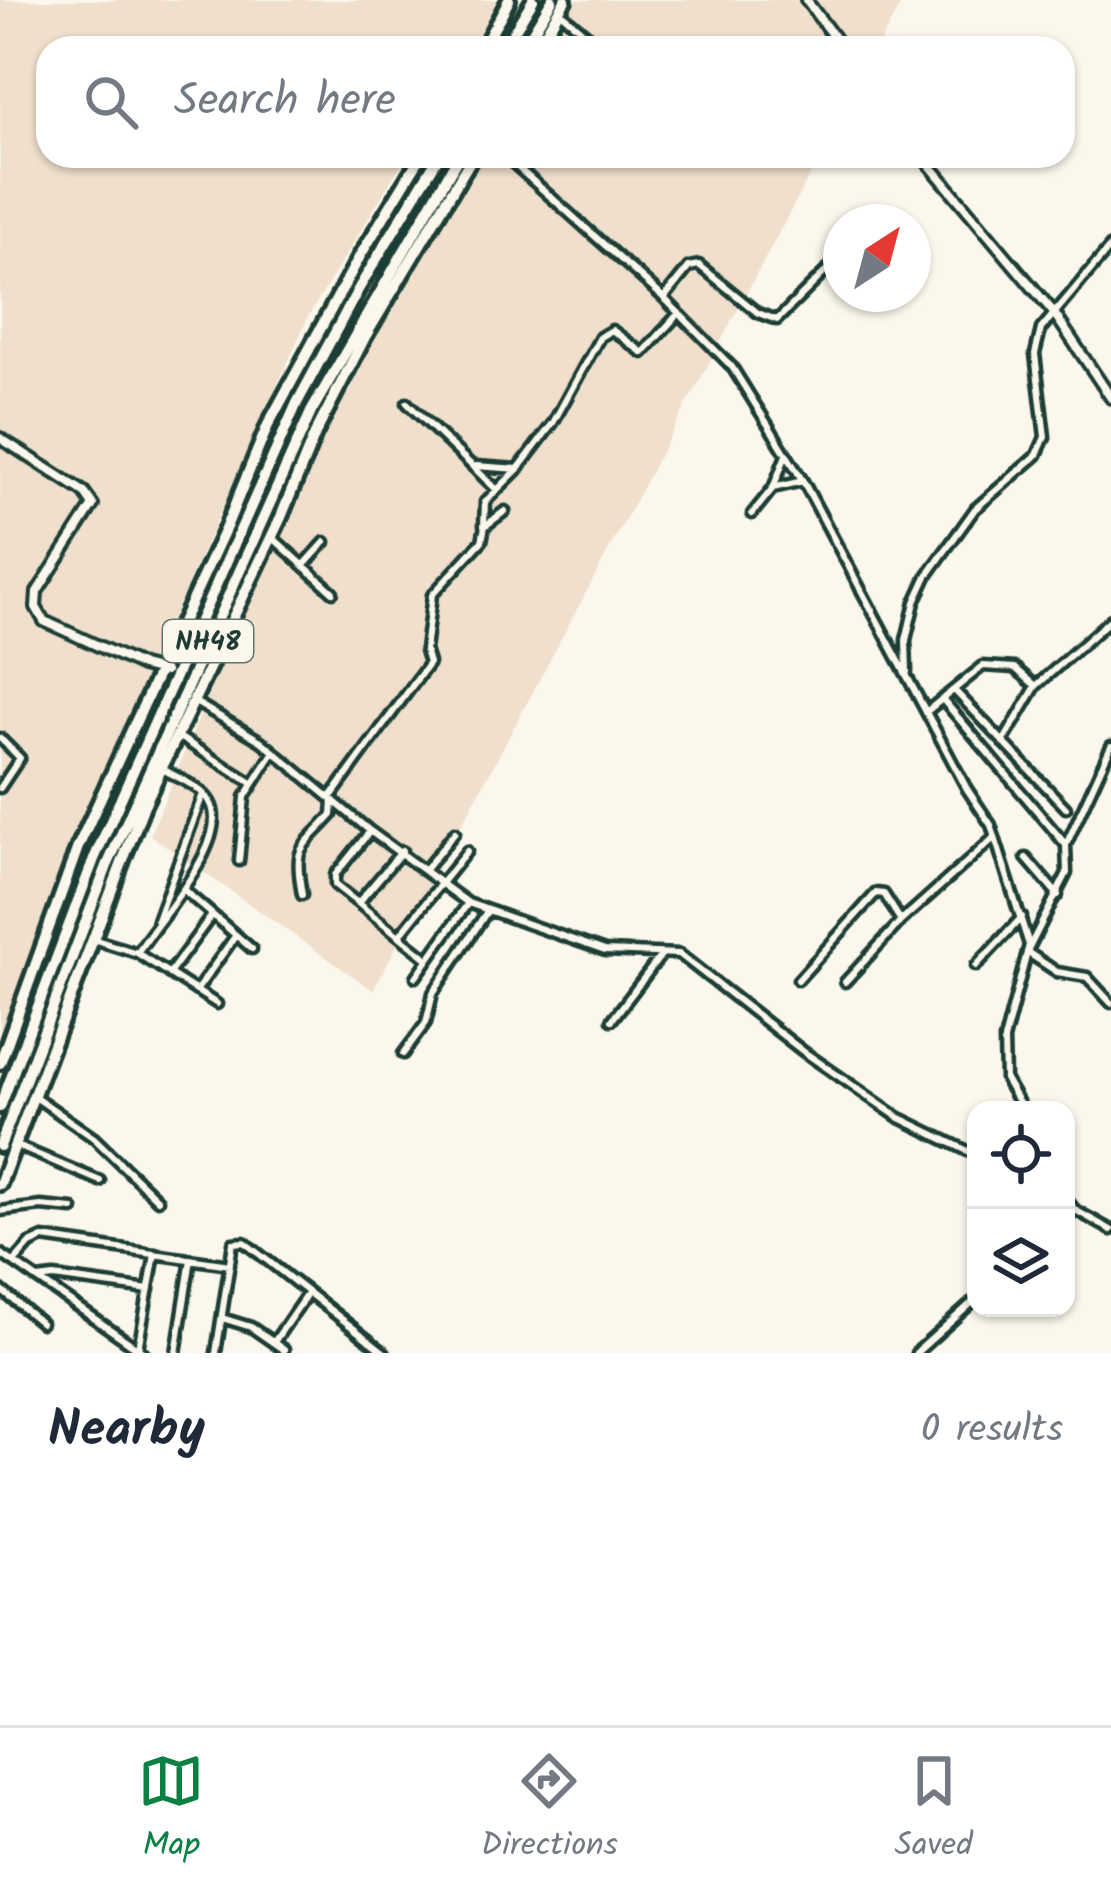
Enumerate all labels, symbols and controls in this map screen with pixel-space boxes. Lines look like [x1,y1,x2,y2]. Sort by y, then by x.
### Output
search box [36,36,1075,168]
text: Search here [174,66,396,138]
icon: search [78,69,144,135]
north arrow [823,204,931,312]
road number: NH48 [163,620,253,662]
map controls [967,1101,1075,1317]
button: locate [967,1101,1075,1209]
button: layers [967,1209,1075,1317]
text: Nearby [48,1391,205,1472]
text: 0 results [921,1400,1063,1462]
tab: Map [138,1748,204,1873]
tab: Directions [481,1748,618,1873]
tab: Saved [894,1748,973,1873]

